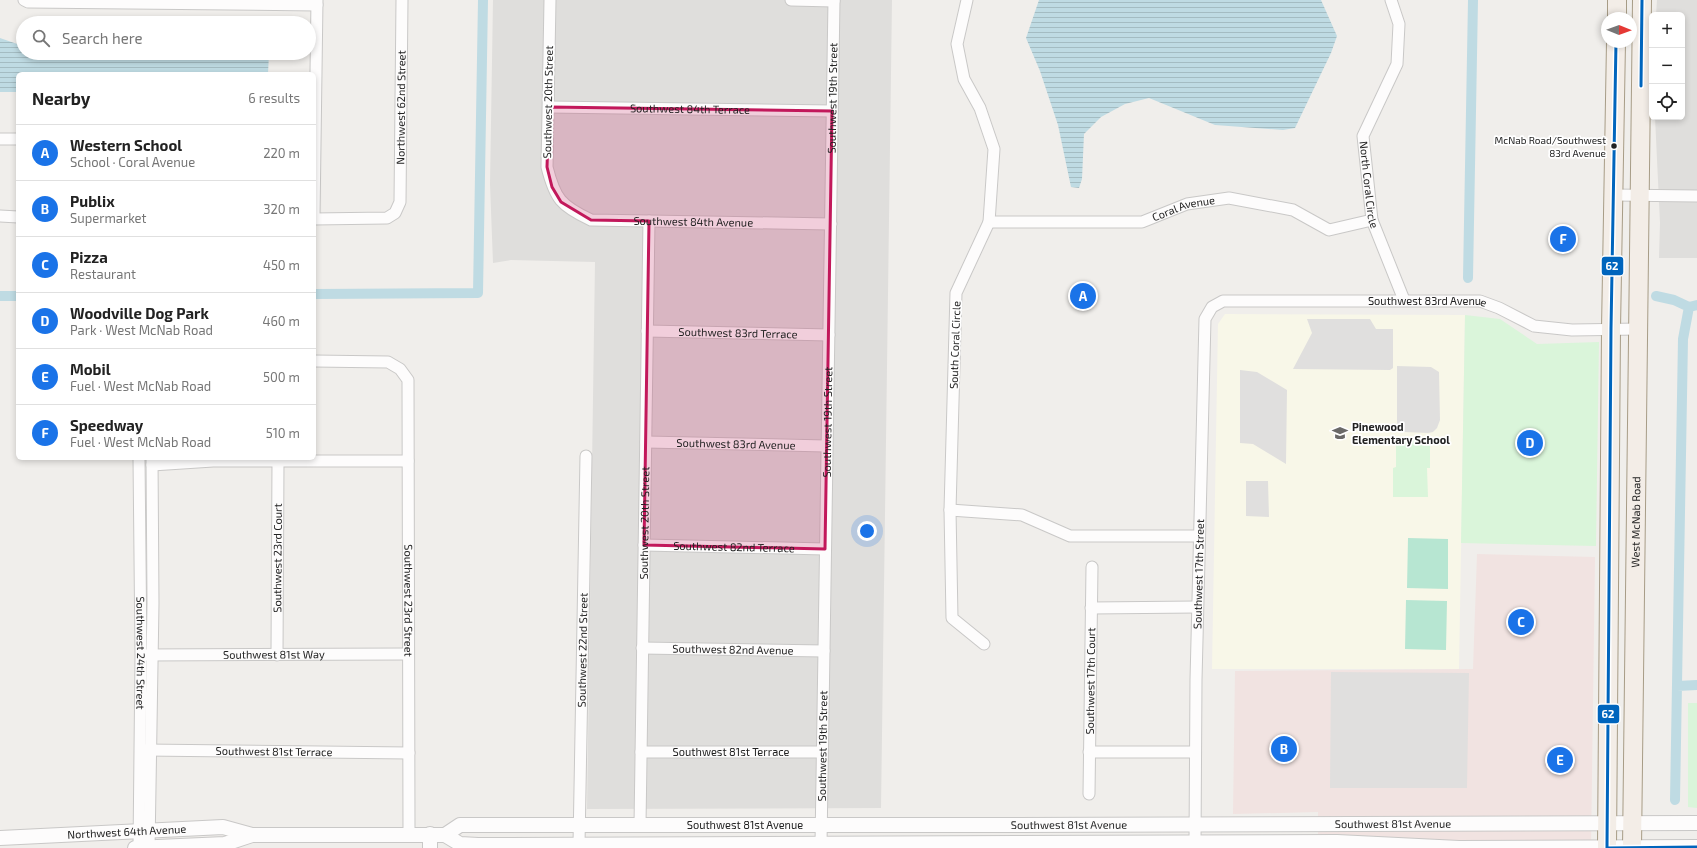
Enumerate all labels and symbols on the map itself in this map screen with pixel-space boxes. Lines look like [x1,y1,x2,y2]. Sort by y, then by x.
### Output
north arrow [1601,12,1637,48]
street label: Southwest 19th Street [825,43,839,154]
street label: Southwest 20th Street [540,45,555,159]
street label: Northwest 62nd Street [393,50,408,165]
street label: Southwest 84th Terrace [630,101,750,116]
place label: McNab Road/Southwest 83rd Avenue [1495,134,1606,159]
street label: North Coral Circle [1358,140,1382,230]
marker: McNab Road/Southwest 83rd Avenue [1609,141,1619,151]
street label: Coral Avenue [1150,193,1216,223]
street label: Southwest 84th Avenue [633,214,753,229]
pin: F [1550,224,1576,254]
line badge: 62 [1601,256,1624,276]
text: 62 [1606,259,1618,272]
pin: A [1070,281,1096,311]
street label: Southwest 83rd Avenue [1368,294,1489,309]
street label: South Coral Circle [946,301,963,389]
street label: Southwest 83rd Terrace [678,325,798,340]
street label: Southwest 19th Street [820,366,834,478]
place label: Pinewood Elementary School [1352,420,1450,447]
school or university icon: Pinewood Elementary School [1331,424,1349,442]
pin: D [1517,428,1543,458]
street label: Southwest 83rd Avenue [676,436,796,451]
street label: Southwest 20th Street [637,466,651,580]
street label: West McNab Road [1628,476,1642,568]
street label: Southwest 23rd Court [270,503,284,613]
street label: Southwest 17th Street [1190,519,1206,629]
your location [857,521,877,541]
street label: Southwest 82nd Terrace [673,539,795,554]
street label: Southwest 23rd Street [402,544,416,657]
street label: Southwest 22nd Street [574,593,590,707]
street label: Southwest 24th Street [134,596,148,710]
pin: C [1508,607,1534,637]
street label: Southwest 17th Court [1083,627,1097,735]
street label: Southwest 82nd Avenue [672,642,794,656]
street label: Southwest 81st Way [223,647,325,661]
street label: Southwest 19th Street [815,690,829,802]
line badge: 62 [1597,704,1620,724]
text: 62 [1602,707,1614,720]
pin: B [1271,734,1297,764]
street label: Southwest 81st Terrace [216,744,333,758]
street label: Southwest 81st Terrace [673,745,789,758]
pin: E [1547,745,1573,775]
street label: Southwest 81st Avenue [1335,817,1451,830]
street label: Southwest 81st Avenue [687,818,803,831]
street label: Southwest 81st Avenue [1011,818,1127,831]
street label: Northwest 64th Avenue [67,822,187,841]

